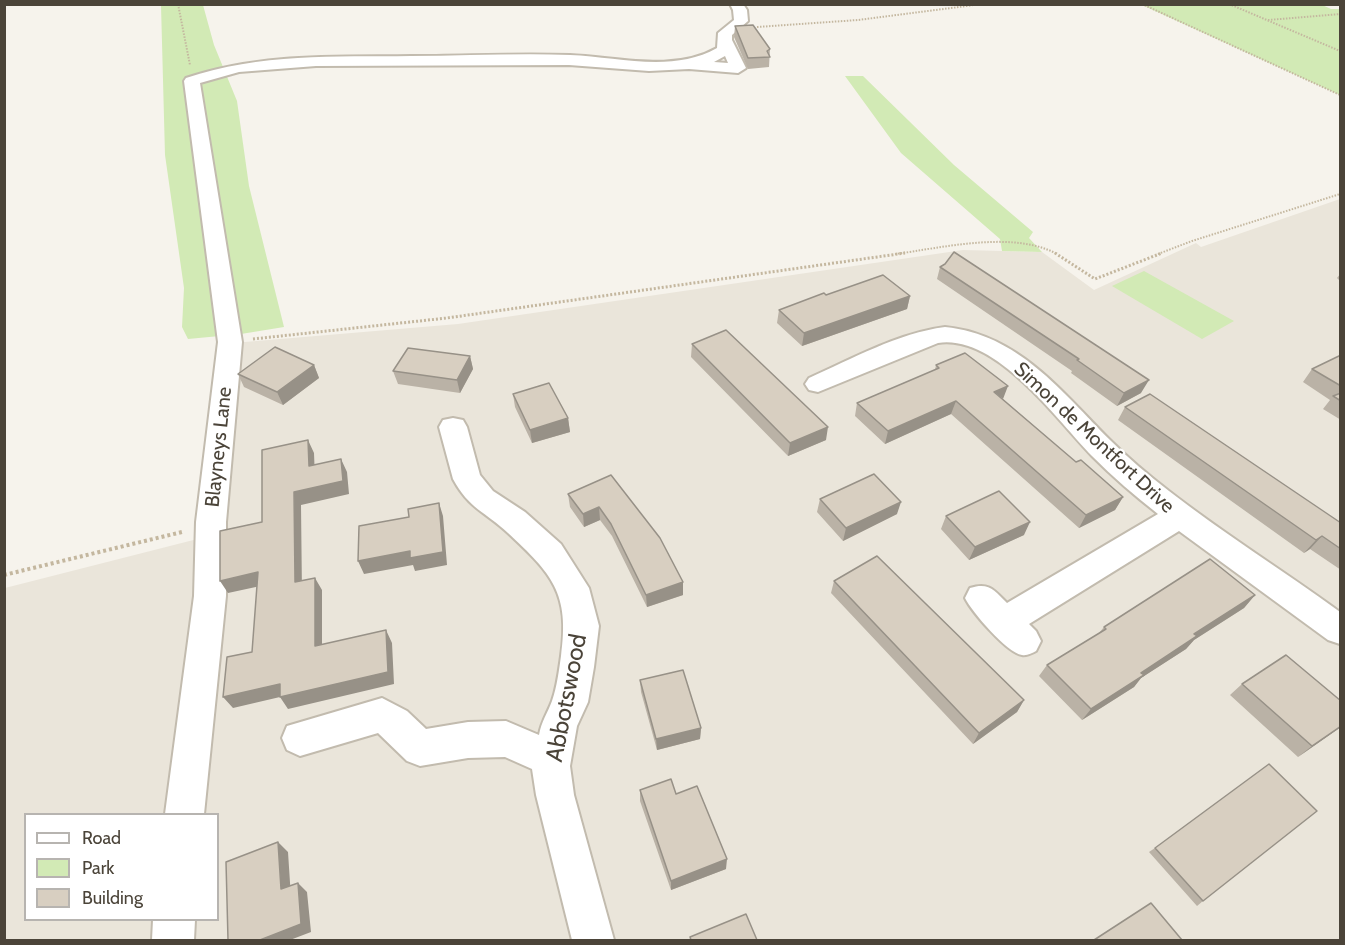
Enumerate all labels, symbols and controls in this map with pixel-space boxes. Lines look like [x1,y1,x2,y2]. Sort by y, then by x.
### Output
street label: Simon de Montfort Drive [1009,357,1179,519]
street label: Blayneys Lane [201,386,237,508]
street label: Abbotswood [541,632,593,764]
legend [24,813,219,921]
text: Road [82,827,121,849]
text: Park [82,857,114,879]
text: Building [82,887,143,909]

